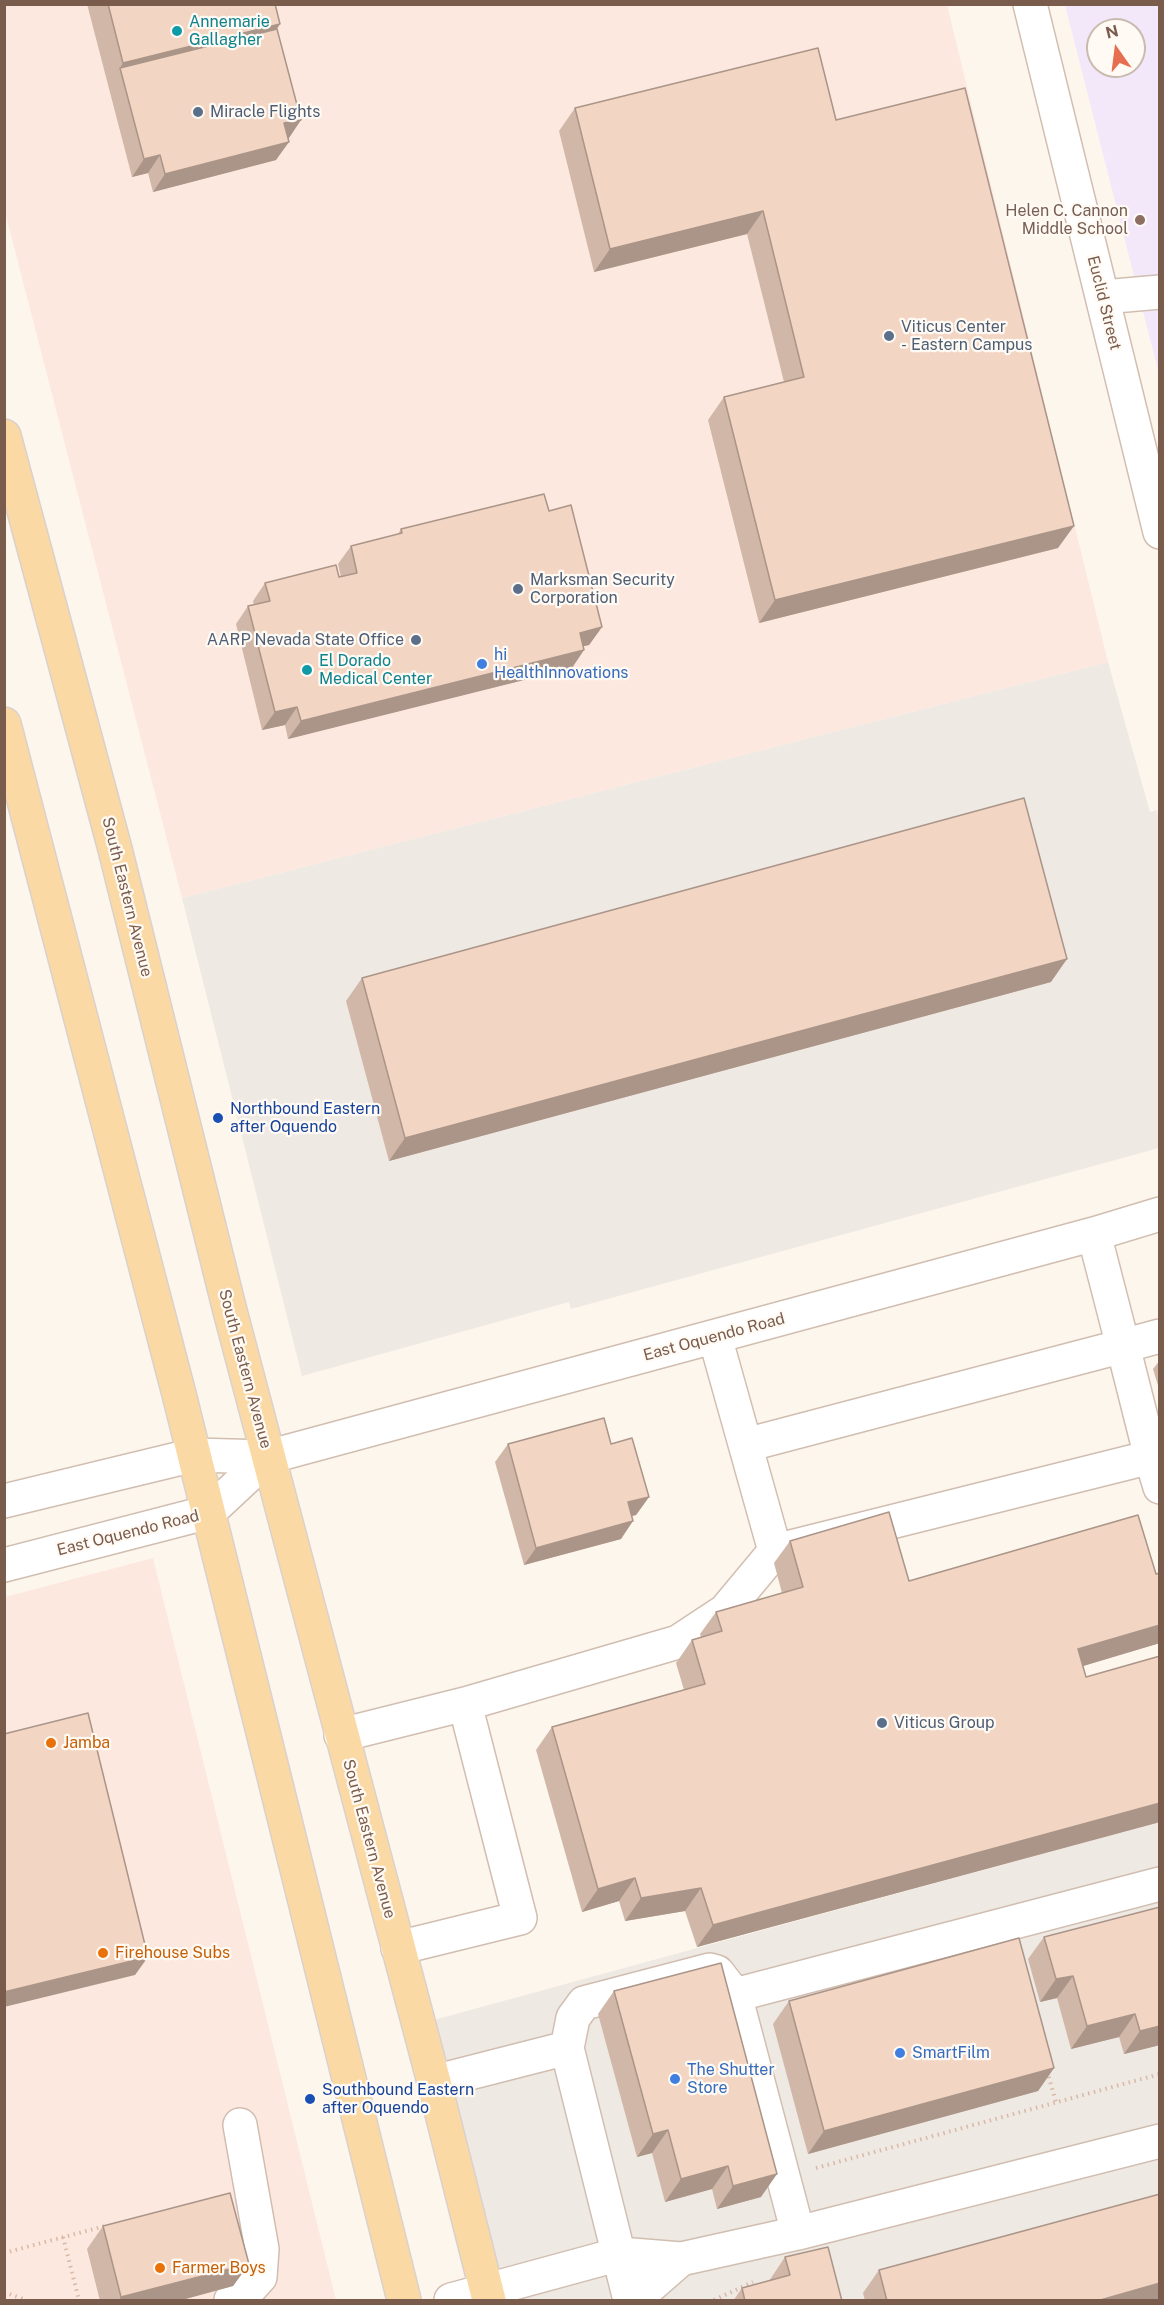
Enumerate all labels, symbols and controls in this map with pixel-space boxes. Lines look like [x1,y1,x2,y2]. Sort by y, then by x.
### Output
place label: Annemarie Gallagher [189,12,270,50]
north arrow [1086,18,1146,78]
text: N [1104,21,1120,43]
marker: Annemarie Gallagher [170,24,184,38]
place label: Miracle Flights [210,102,320,122]
marker: Miracle Flights [191,105,205,119]
place label: Helen C. Cannon Middle School [1005,201,1128,239]
marker: Helen C. Cannon Middle School [1133,213,1147,227]
street label: Euclid Street [1083,254,1125,352]
place label: Viticus Center - Eastern Campus [901,317,1032,355]
marker: Viticus Center - Eastern Campus [882,329,896,343]
place label: Marksman Security Corporation [530,570,675,608]
marker: Marksman Security Corporation [511,582,525,596]
place label: AARP Nevada State Office [207,630,404,650]
marker: AARP Nevada State Office [409,633,423,647]
place label: hi HealthInnovations [494,645,628,683]
place label: El Dorado Medical Center [319,651,432,689]
marker: hi HealthInnovations [475,657,489,671]
marker: El Dorado Medical Center [300,663,314,677]
street label: South Eastern Avenue [98,815,156,979]
place label: Northbound Eastern after Oquendo [230,1099,380,1137]
marker: Northbound Eastern after Oquendo [211,1111,225,1125]
street label: South Eastern Avenue [214,1287,276,1451]
street label: East Oquendo Road [641,1309,787,1365]
street label: East Oquendo Road [55,1506,201,1560]
place label: Viticus Group [894,1713,995,1733]
marker: Viticus Group [875,1716,889,1730]
place label: Jamba [63,1733,110,1753]
marker: Jamba [44,1736,58,1750]
street label: South Eastern Avenue [338,1757,400,1921]
place label: Firehouse Subs [115,1943,230,1963]
marker: Firehouse Subs [96,1946,110,1960]
place label: SmartFilm [912,2043,990,2063]
marker: SmartFilm [893,2046,907,2060]
place label: The Shutter Store [687,2060,775,2098]
marker: The Shutter Store [668,2072,682,2086]
place label: Southbound Eastern after Oquendo [322,2080,474,2118]
marker: Southbound Eastern after Oquendo [303,2092,317,2106]
place label: Farmer Boys [172,2258,266,2278]
marker: Farmer Boys [153,2261,167,2275]

